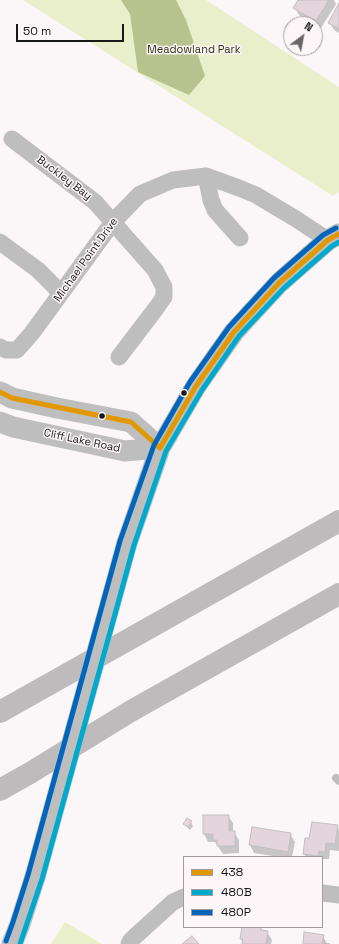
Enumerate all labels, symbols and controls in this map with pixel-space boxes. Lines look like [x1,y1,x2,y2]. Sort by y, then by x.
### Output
scale bar [18,16,126,42]
north arrow [283,16,323,56]
text: N [302,19,316,35]
text: 50 m [23,23,51,39]
park label: Meadowland Park [147,43,241,57]
street label: Buckley Bay [34,153,94,203]
street label: Michael Point Drive [51,215,121,305]
unlabelled marker [179,388,189,398]
unlabelled marker [97,411,107,421]
street label: Cliff Lake Road [42,426,122,456]
legend [183,856,323,928]
text: 438 [221,864,243,880]
text: 480B [221,884,252,900]
text: 480P [221,904,251,920]

